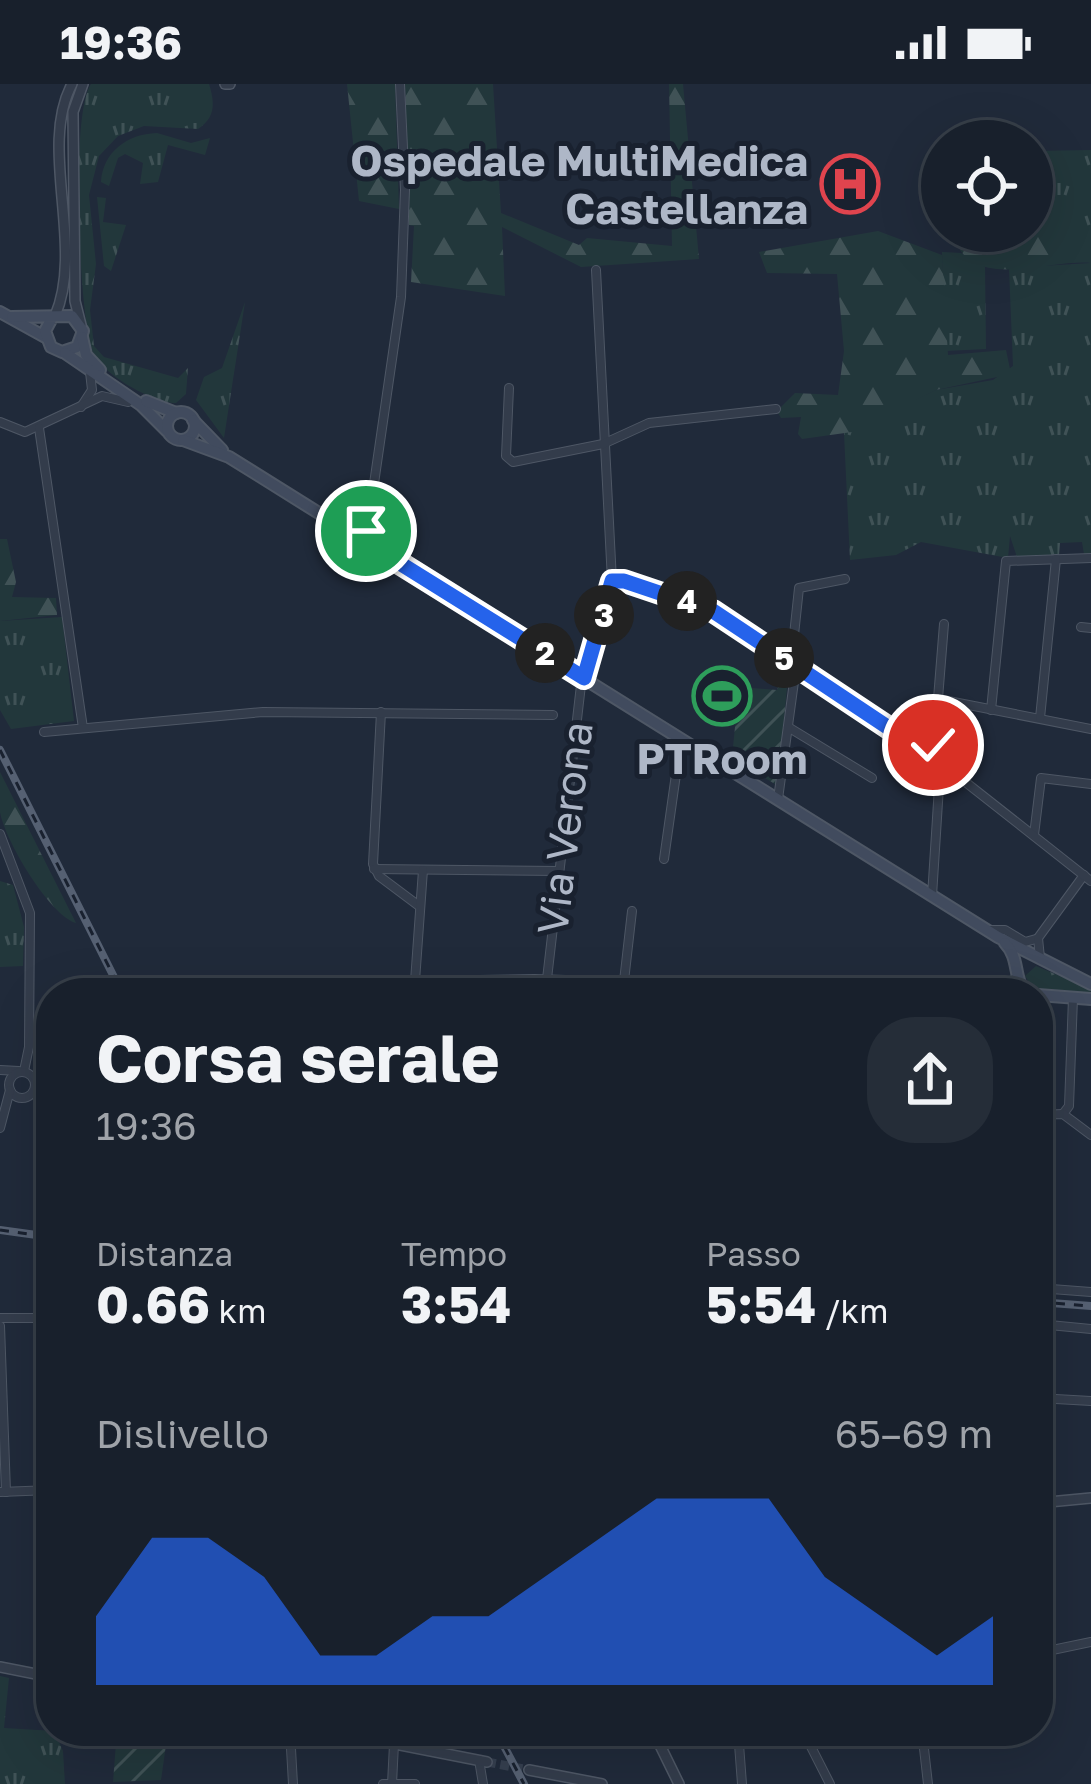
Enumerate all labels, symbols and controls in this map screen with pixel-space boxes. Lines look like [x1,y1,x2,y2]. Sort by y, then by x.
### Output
text: 19:36 [60,15,182,69]
map controls [921,120,1053,252]
button: locate [921,120,1053,252]
place label: Ospedale MultiMedica Castellanza [350,135,808,233]
hospital icon: Ospedale MultiMedica Castellanza [819,153,881,215]
pin [315,480,417,582]
icon: arrive [333,498,399,564]
pin: 4 [657,571,717,631]
text: 4 [677,581,697,620]
pin: 3 [574,585,634,645]
text: 3 [594,595,614,634]
pin: 2 [515,623,575,683]
pin: 5 [754,628,814,688]
text: 2 [535,633,555,672]
text: 5 [774,638,794,677]
sports icon: PTRoom [691,665,753,727]
pin [882,694,984,796]
icon: check [900,712,966,778]
street label: Via Verona [526,719,602,937]
place label: PTRoom [636,733,808,783]
text: Corsa serale [96,1017,500,1097]
button: share [867,1017,993,1143]
text: 19:36 [96,1102,197,1149]
text: Distanza [96,1234,233,1273]
text: Tempo [401,1234,507,1273]
text: Passo [706,1234,801,1273]
text: 0.66 [96,1273,210,1334]
text: 3:54 [401,1273,511,1334]
text: 5:54 [706,1273,816,1334]
text: km [210,1291,266,1330]
text: /km [816,1291,888,1330]
text: Dislivello [96,1410,269,1457]
text: 65–69 m [835,1410,993,1457]

